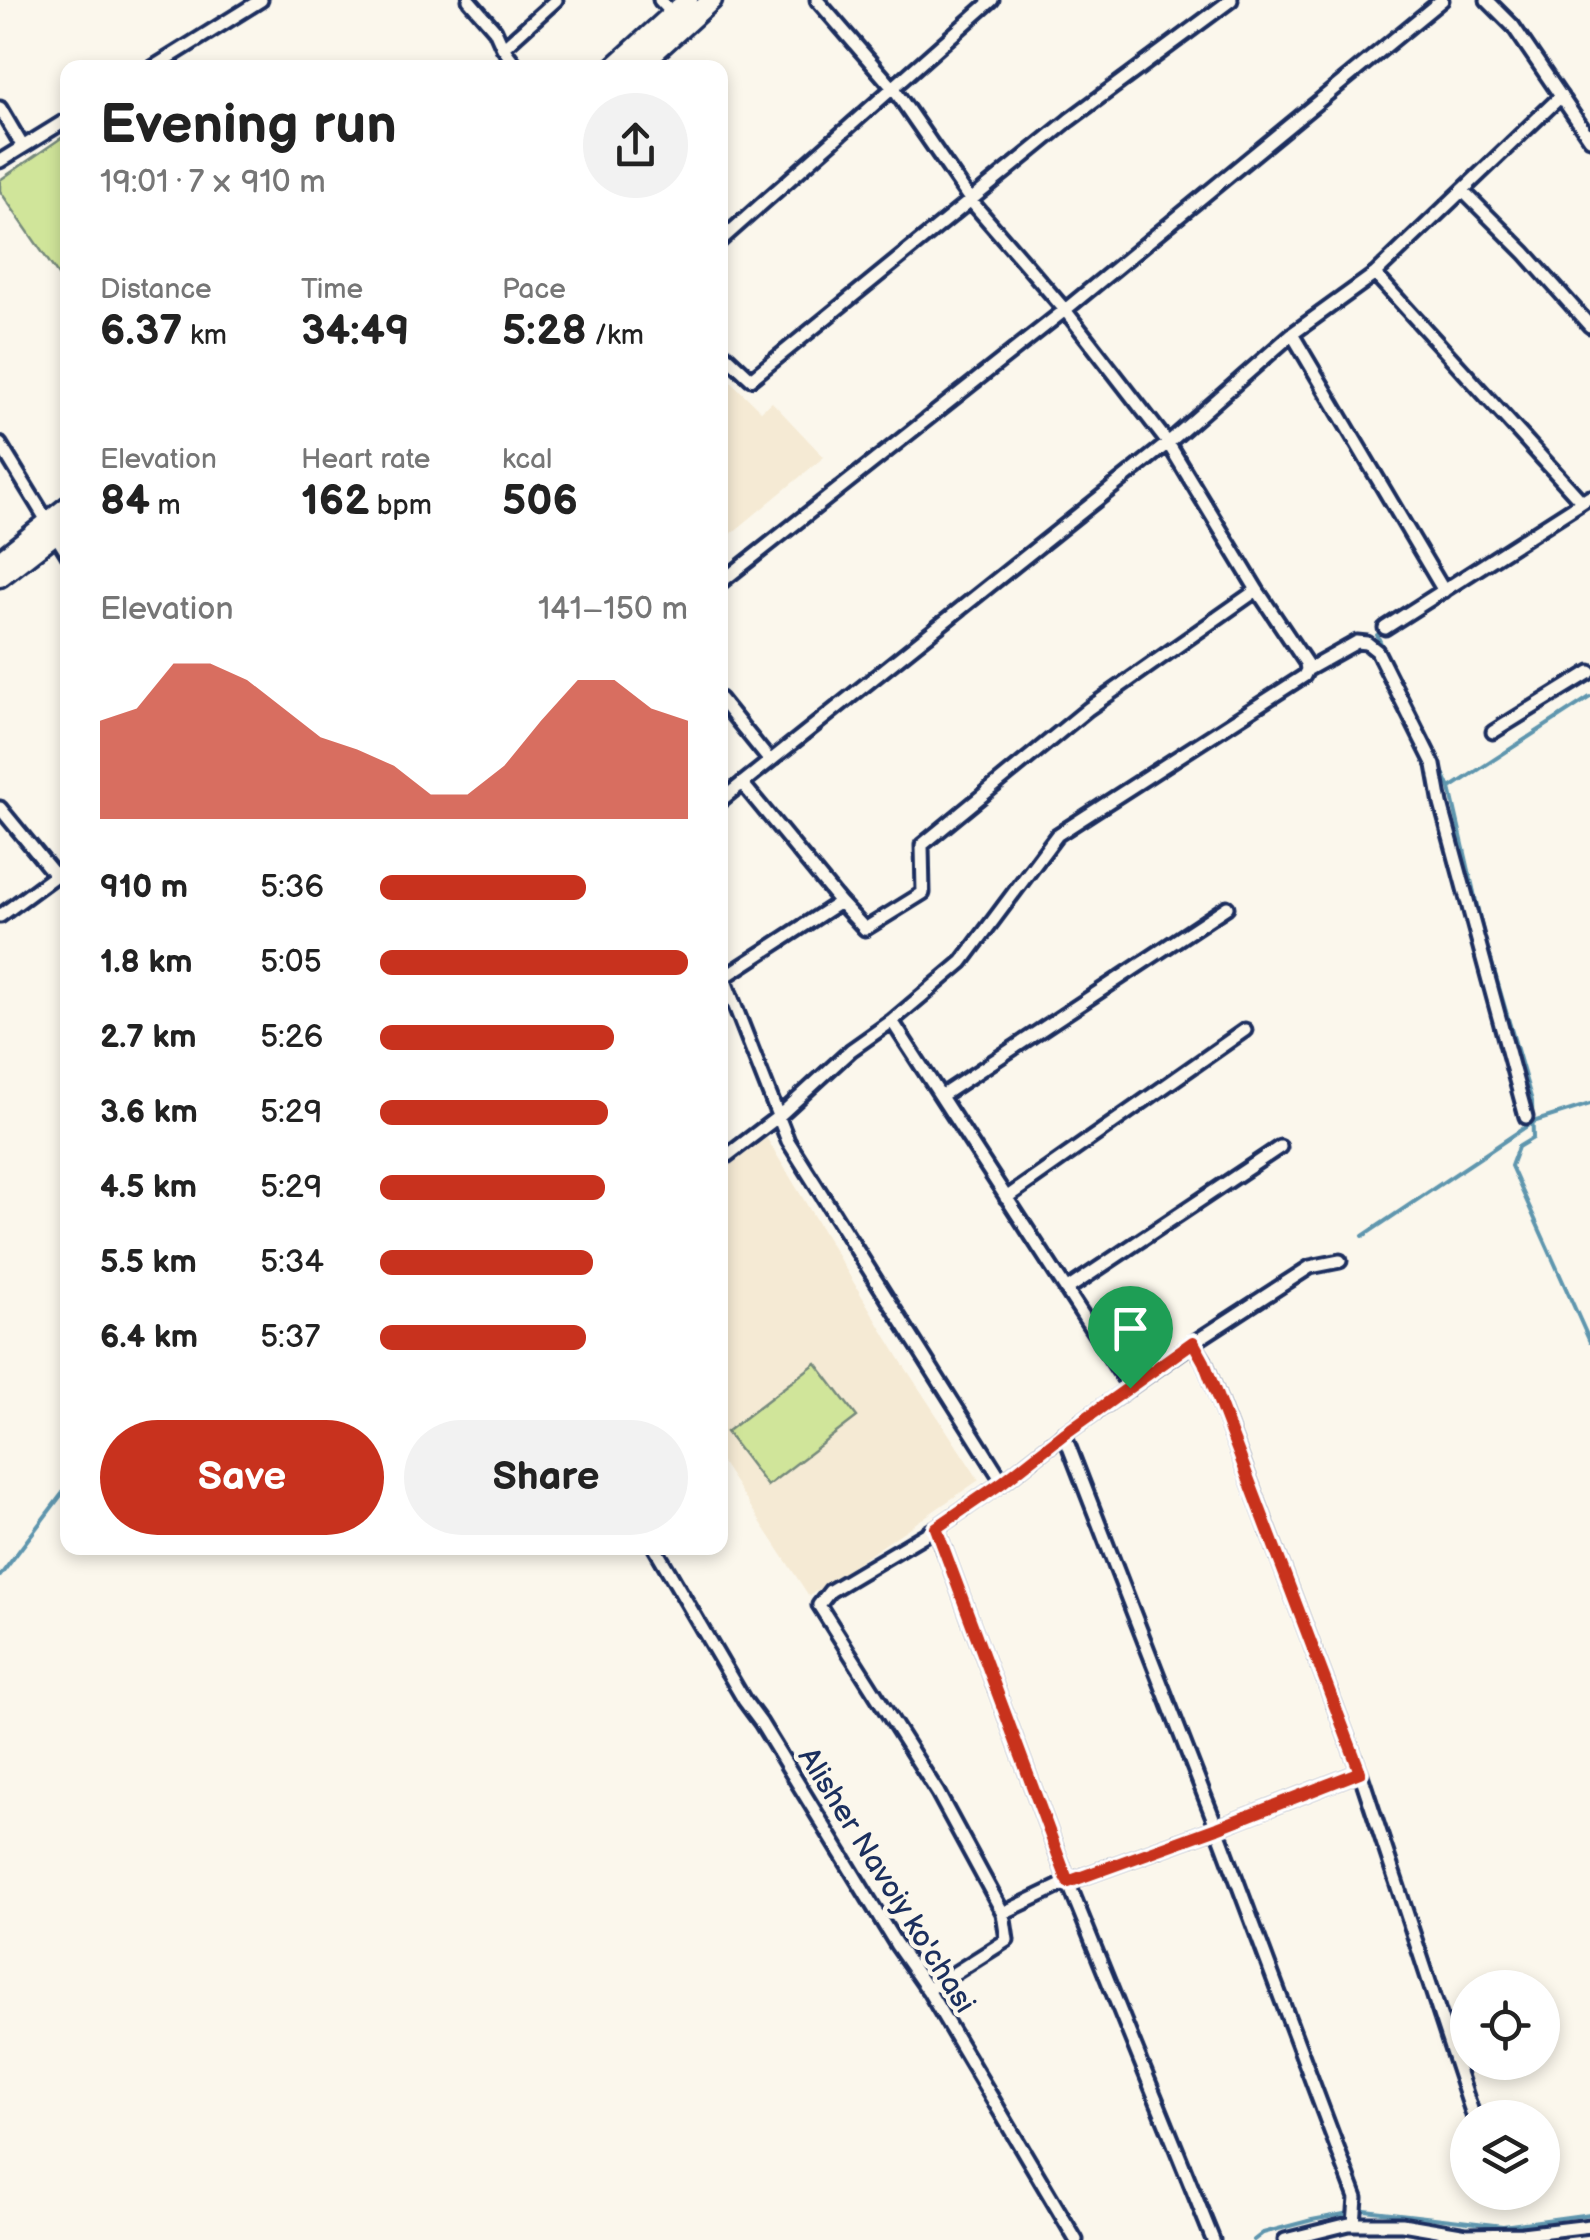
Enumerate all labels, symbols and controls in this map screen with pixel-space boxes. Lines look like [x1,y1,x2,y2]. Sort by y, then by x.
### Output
text: Evening run [100,92,397,159]
button: share [583,93,688,198]
text: 19:01 · 7 × 910 m [100,163,326,202]
text: Distance [100,273,212,306]
text: Time [301,273,363,306]
text: Pace [502,273,566,306]
text: 6.37 [100,306,182,357]
text: 34:49 [301,306,410,357]
text: 5:28 [502,306,587,357]
text: km [182,319,227,352]
text: /km [587,319,644,352]
text: Elevation [100,443,217,476]
text: Heart rate [301,443,430,476]
text: kcal [502,443,552,476]
text: 84 [100,476,150,527]
text: 162 [301,476,369,527]
text: 506 [502,476,578,527]
text: m [150,489,181,522]
text: bpm [369,489,432,522]
text: Elevation [100,590,233,629]
text: 141–150 m [538,590,688,629]
text: 910 m [100,868,188,907]
text: 5:36 [260,868,324,907]
text: 1.8 km [100,943,192,982]
text: 5:05 [260,943,322,982]
text: 2.7 km [100,1018,197,1057]
text: 5:26 [260,1018,323,1057]
text: 3.6 km [100,1093,198,1132]
text: 5:29 [260,1093,322,1132]
text: 4.5 km [100,1168,197,1207]
text: 5:29 [260,1168,322,1207]
text: 5.5 km [100,1243,197,1282]
text: 5:34 [260,1243,324,1282]
pin [1088,1286,1173,1389]
icon: arrive [1103,1301,1158,1356]
text: 6.4 km [100,1318,198,1357]
text: 5:37 [260,1318,320,1357]
button: Save [100,1420,384,1535]
button: Share [404,1420,688,1535]
street label: Alisher Navoiy ko'chasi [790,1741,983,2020]
map controls [1450,1970,1560,2210]
button: locate [1450,1970,1560,2080]
button: layers [1450,2100,1560,2210]

